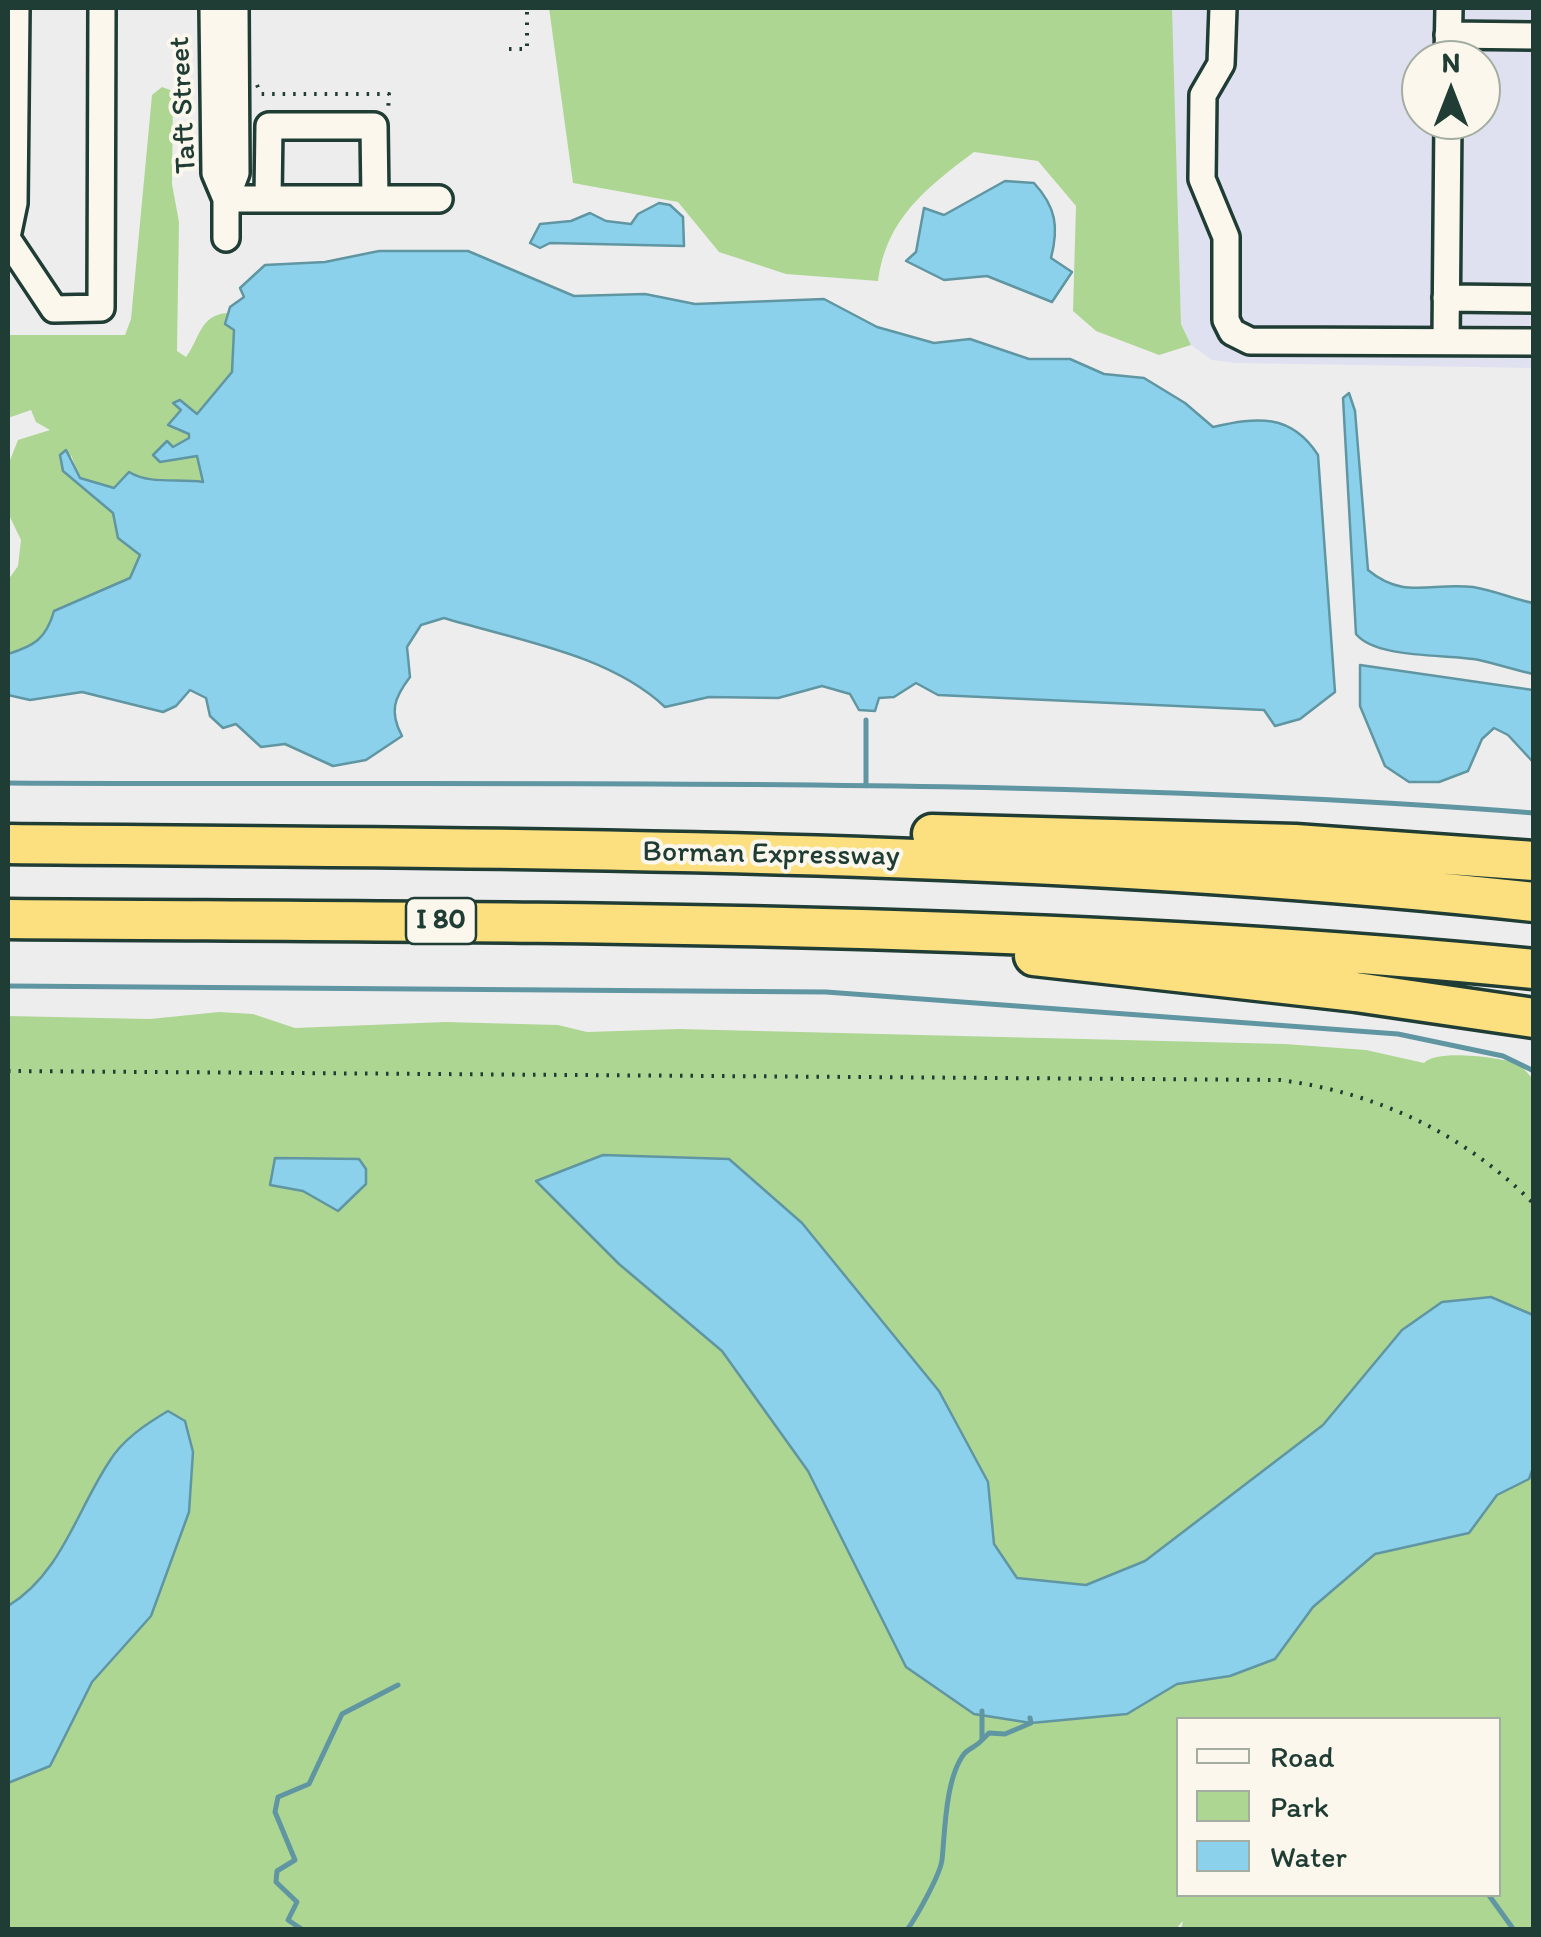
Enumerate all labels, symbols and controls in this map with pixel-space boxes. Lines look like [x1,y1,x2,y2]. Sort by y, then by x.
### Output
street label: Taft Street [162,35,206,175]
north arrow [1401,40,1501,140]
text: N [1442,45,1460,79]
street label: Borman Expressway [642,835,900,875]
road number: I 80 [406,898,476,944]
legend [1176,1717,1501,1897]
text: Road [1270,1738,1335,1775]
text: Park [1270,1788,1329,1825]
text: Water [1270,1838,1347,1875]

